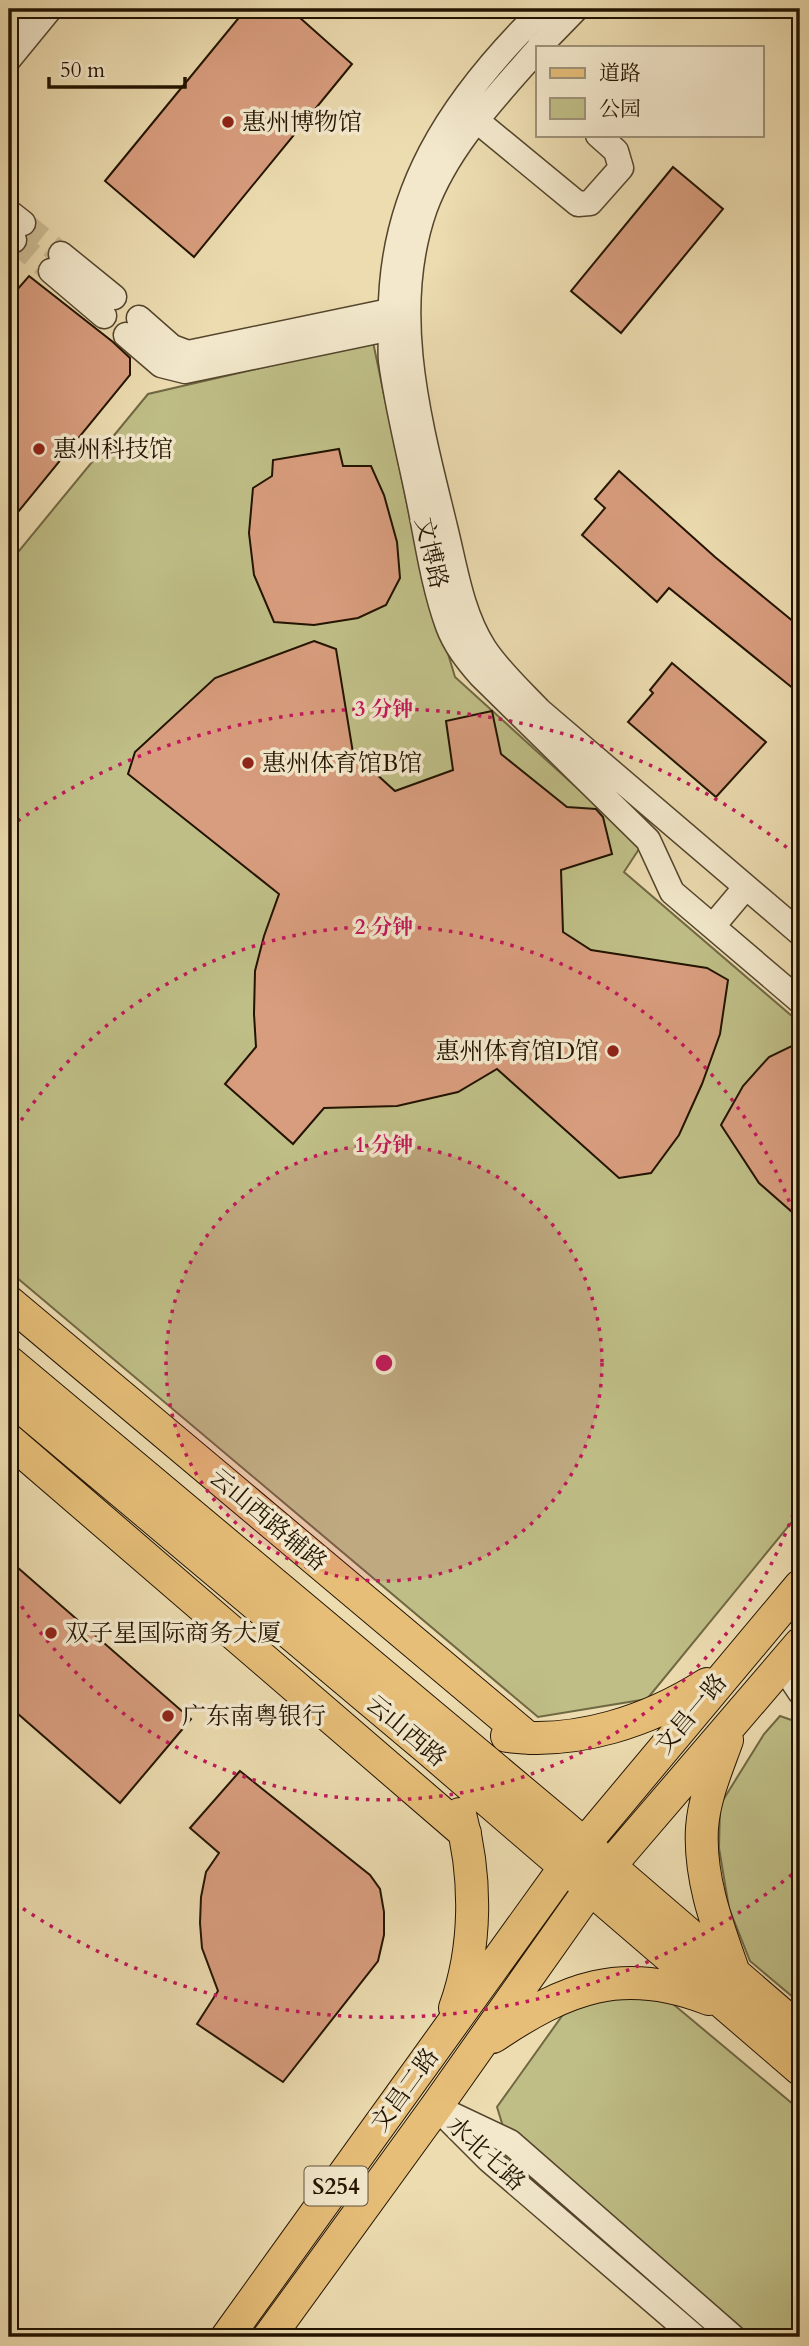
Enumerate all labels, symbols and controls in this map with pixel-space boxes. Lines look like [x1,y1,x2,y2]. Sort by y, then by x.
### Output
scale bar [49,46,186,90]
legend [536,46,764,136]
text: 50 m [60,56,105,85]
text: 道路 [599,59,641,88]
text: 公园 [599,95,641,124]
place label: 惠州博物馆 [242,106,362,139]
marker: 惠州博物馆 [220,114,236,130]
place label: 惠州科技馆 [53,433,173,466]
marker: 惠州科技馆 [31,441,47,457]
street label: 文博路 [407,514,455,592]
text: 3 分钟 [355,695,413,724]
place label: 惠州体育馆B馆 [262,747,422,780]
marker: 惠州体育馆B馆 [240,755,256,771]
text: 2 分钟 [355,913,413,942]
place label: 惠州体育馆D馆 [436,1035,599,1068]
marker: 惠州体育馆D馆 [605,1043,621,1059]
text: 1 分钟 [355,1131,413,1160]
centre of rings [372,1351,396,1375]
street label: 云山西路辅路 [202,1461,334,1579]
place label: 双子星国际商务大厦 [65,1617,281,1650]
marker: 双子星国际商务大厦 [43,1625,59,1641]
street label: 文昌一路 [648,1667,734,1761]
street label: 云山西路 [359,1688,453,1774]
place label: 广东南粤银行 [182,1700,326,1733]
marker: 广东南粤银行 [160,1708,176,1724]
street label: 文昌二路 [363,2041,447,2139]
street label: 水北七路 [440,2109,532,2199]
road number: S254 [304,2166,368,2206]

